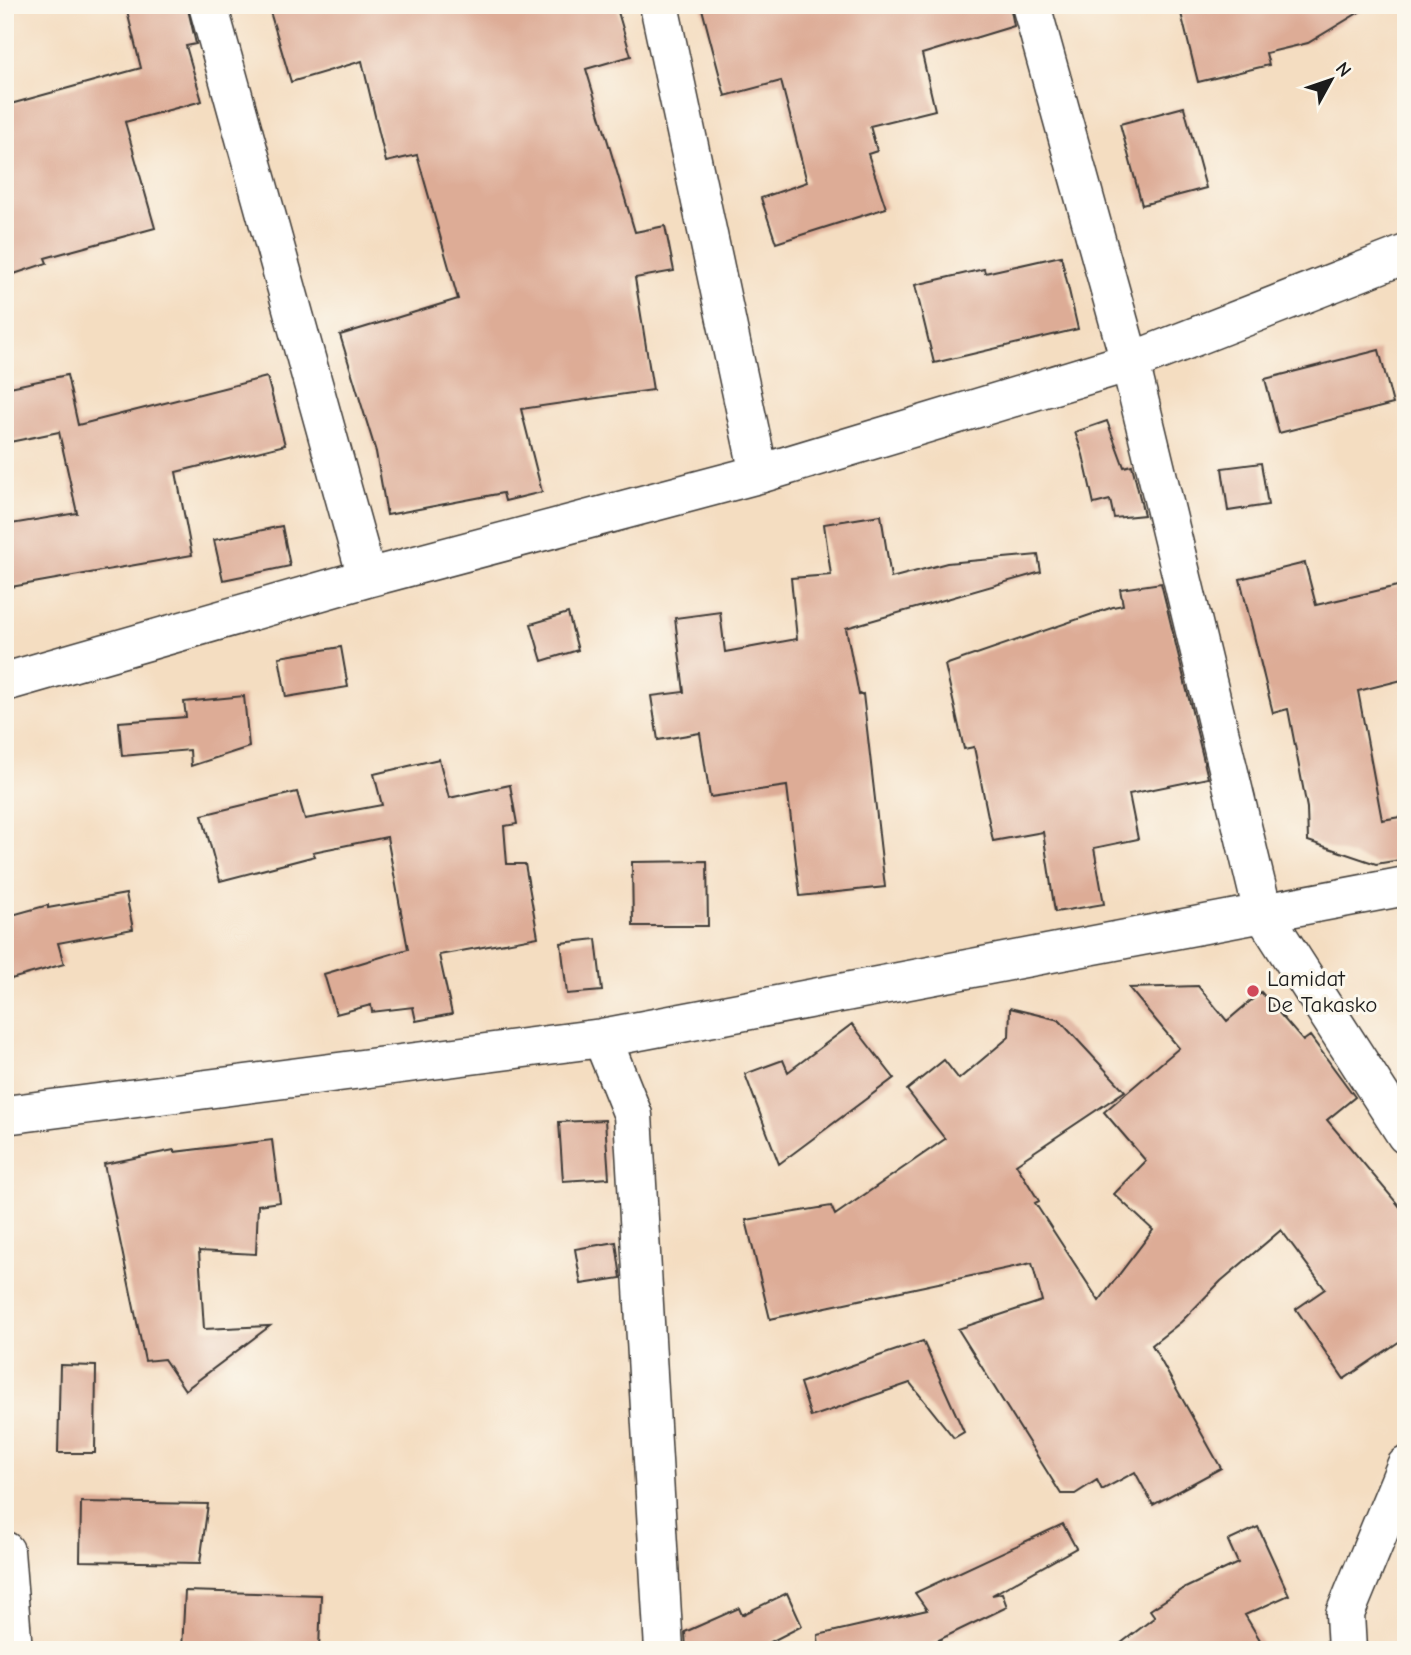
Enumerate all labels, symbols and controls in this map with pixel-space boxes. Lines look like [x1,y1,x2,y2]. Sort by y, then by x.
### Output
north arrow [1296,46,1366,116]
text: N [1331,58,1356,82]
place label: Lamidat De Takasko [1267,965,1377,1018]
marker: Lamidat De Takasko [1245,983,1261,999]

